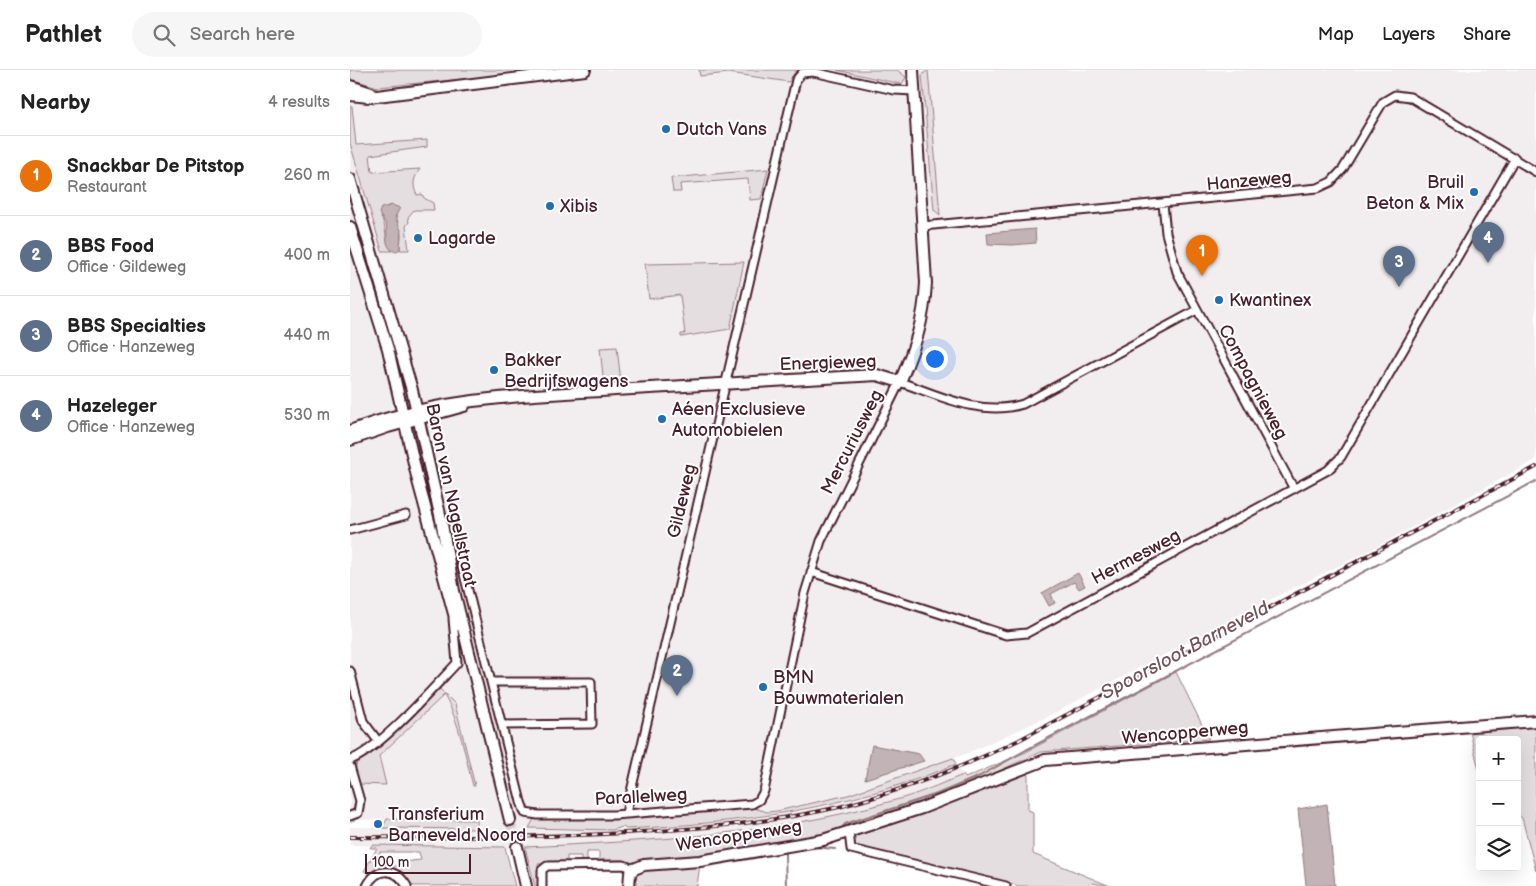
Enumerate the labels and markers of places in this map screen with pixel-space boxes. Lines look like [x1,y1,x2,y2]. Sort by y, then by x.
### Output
place label: Dutch Vans [676,119,767,140]
marker: Dutch Vans [660,123,672,135]
place label: Bruil Beton & Mix [1366,172,1465,214]
marker: Bruil Beton & Mix [1468,186,1480,198]
place label: Xibis [559,196,598,217]
marker: Xibis [544,200,556,212]
pin: 4 [1472,222,1504,263]
place label: Lagarde [428,228,496,249]
marker: Lagarde [412,232,424,244]
pin: 1 [1186,235,1218,276]
pin: 3 [1383,246,1415,287]
place label: Kwantinex [1229,290,1312,311]
marker: Kwantinex [1213,294,1225,306]
place label: Bakker Bedrijfswagens [504,350,629,392]
marker: Bakker Bedrijfswagens [488,364,500,376]
place label: Aéen Exclusieve Automobielen [672,399,806,441]
marker: Aéen Exclusieve Automobielen [656,413,668,425]
pin: 2 [661,655,693,696]
place label: BMN Bouwmaterialen [773,667,904,709]
marker: BMN Bouwmaterialen [757,681,769,693]
place label: Transferium Barneveld Noord [388,804,526,846]
marker: Transferium Barneveld Noord [372,818,384,830]

